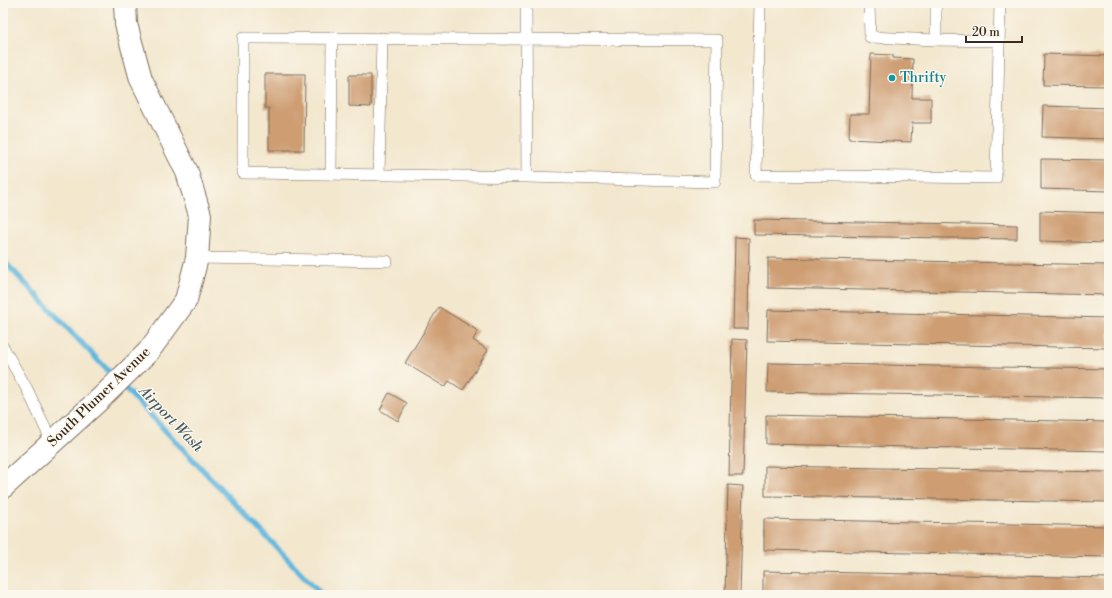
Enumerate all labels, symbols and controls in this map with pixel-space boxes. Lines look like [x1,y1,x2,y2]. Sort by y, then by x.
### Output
scale bar [966,18,1022,44]
text: 20 m [972,25,1000,40]
place label: Thrifty [900,69,946,87]
marker: Thrifty [887,73,897,83]
street label: South Plumer Avenue [44,343,154,451]
water label: Airport Wash [133,381,208,457]

